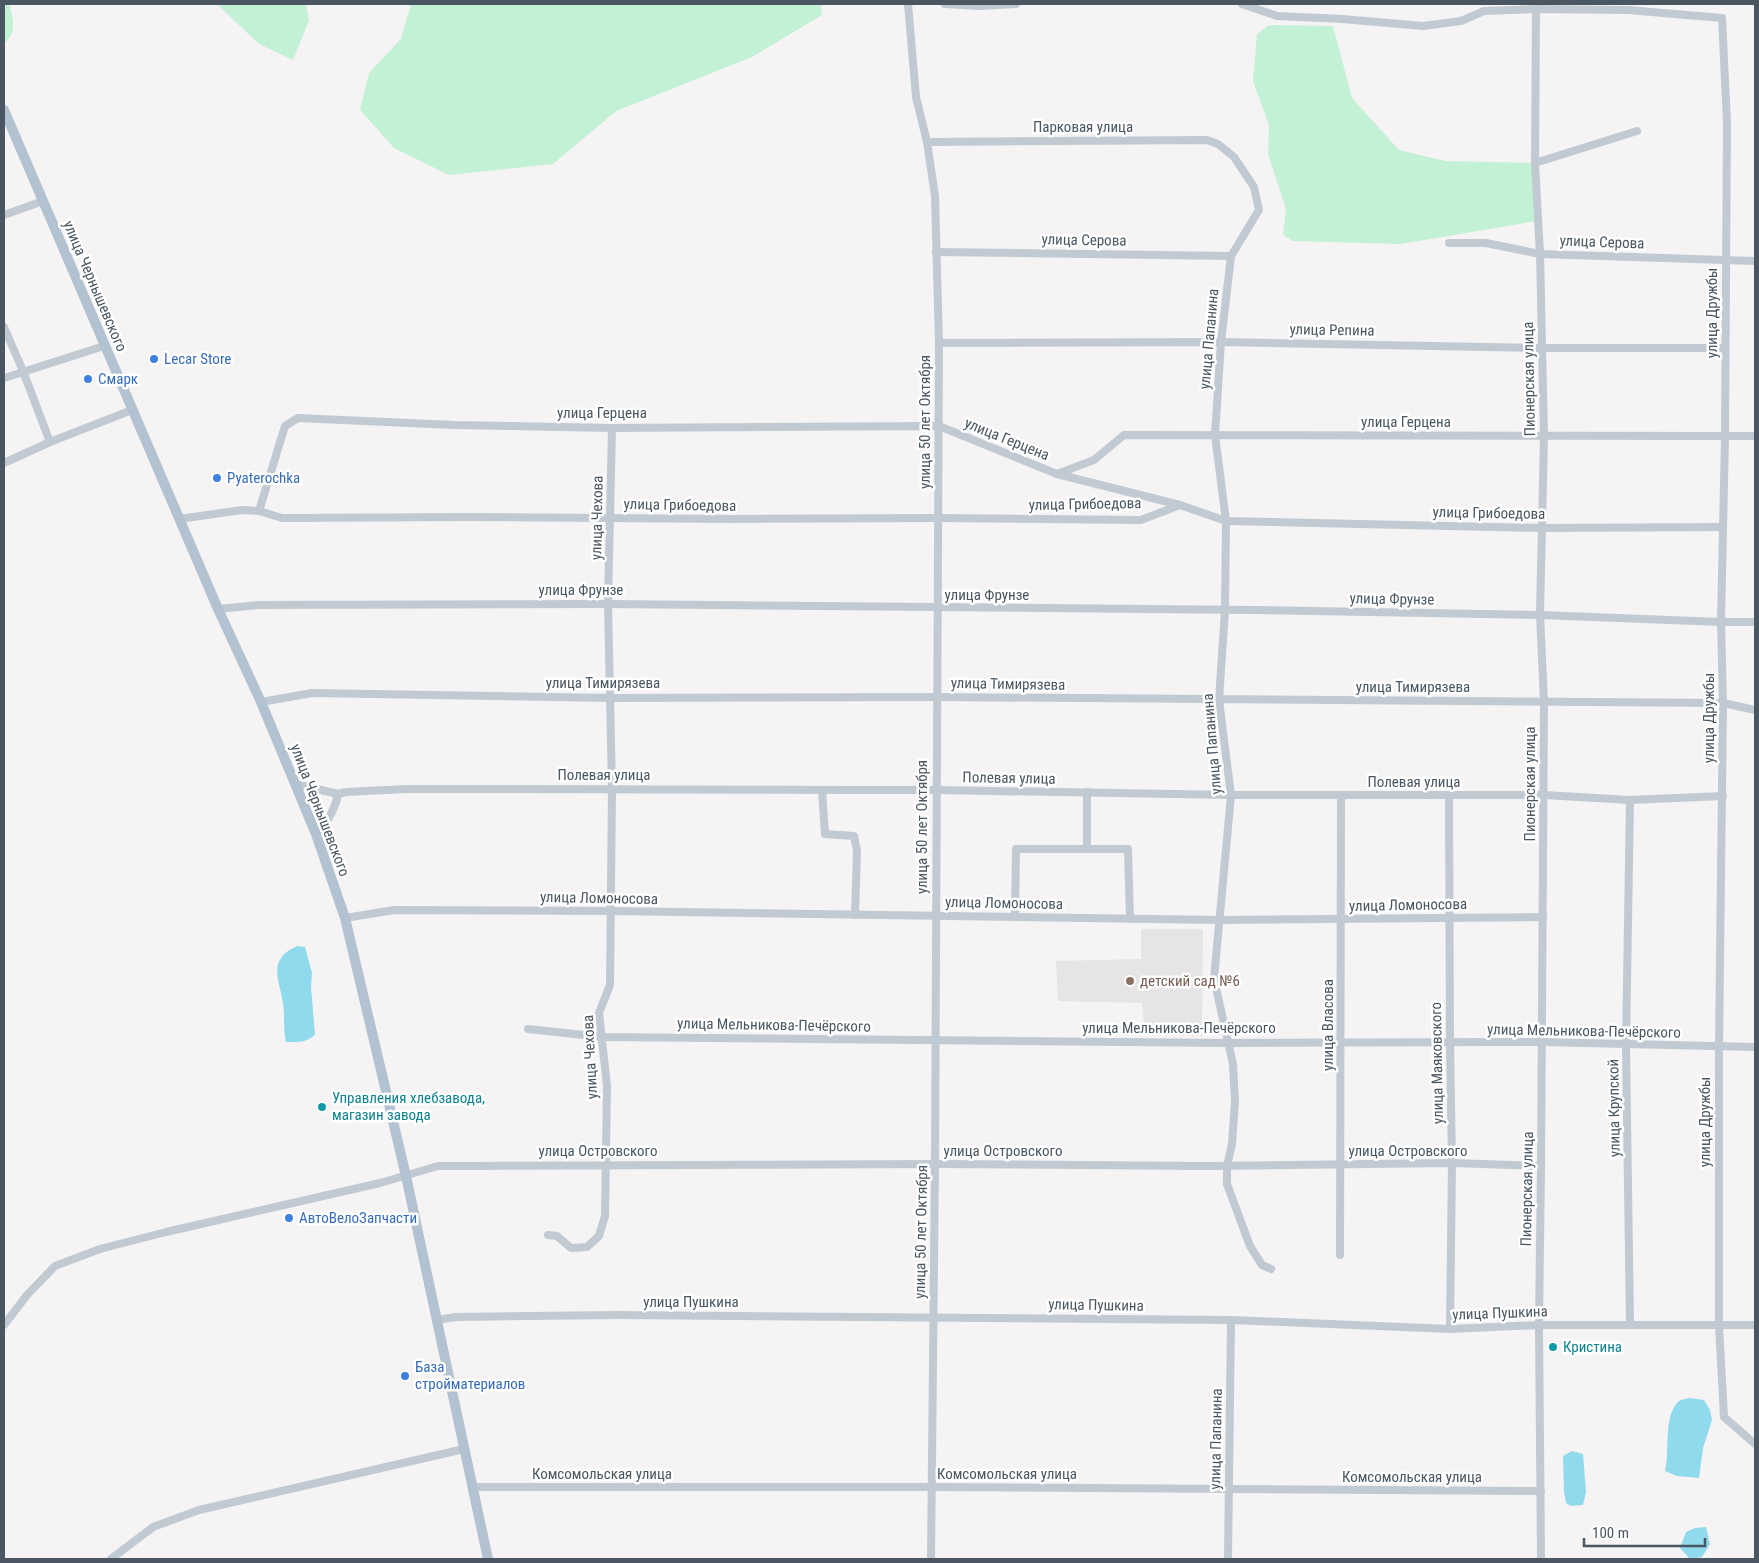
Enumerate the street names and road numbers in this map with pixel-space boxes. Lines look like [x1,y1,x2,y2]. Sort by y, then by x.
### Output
street label: Парковая улица [1033,118,1133,136]
street label: улица Чернышевского [59,218,131,354]
street label: улица Серова [1041,230,1127,250]
street label: улица Серова [1559,232,1645,252]
street label: улица Дружбы [1703,268,1721,358]
street label: улица Папанина [1196,288,1222,390]
street label: улица Репина [1289,320,1375,340]
street label: Пионерская улица [1519,321,1539,437]
street label: улица 50 лет Октября [916,355,934,489]
street label: улица Герцена [557,404,647,422]
street label: улица Герцена [1361,413,1451,431]
street label: улица Герцена [962,414,1052,464]
street label: улица Чехова [587,476,607,560]
street label: улица Грибоедова [1028,494,1142,514]
street label: улица Грибоедова [623,495,737,515]
street label: улица Грибоедова [1432,503,1546,523]
street label: улица Фрунзе [539,581,623,599]
street label: улица Фрунзе [945,586,1029,604]
street label: улица Фрунзе [1349,589,1435,609]
street label: улица Дружбы [1700,673,1718,763]
street label: улица Тимирязева [546,674,660,692]
street label: улица Тимирязева [951,674,1065,694]
street label: улица Тимирязева [1356,678,1470,696]
street label: улица Папанина [1199,693,1225,795]
street label: Пионерская улица [1521,727,1539,841]
street label: улица Чернышевского [286,741,354,879]
street label: улица 50 лет Октября [913,760,931,894]
street label: Полевая улица [557,766,651,784]
street label: Полевая улица [962,768,1056,788]
street label: Полевая улица [1367,773,1461,791]
street label: улица Ломоносова [540,888,658,908]
street label: улица Ломоносова [945,893,1063,913]
street label: улица Ломоносова [1349,895,1467,915]
street label: улица Власова [1319,979,1337,1071]
street label: улица Маяковского [1427,1002,1447,1124]
street label: улица Чехова [579,1014,601,1100]
street label: улица Мельникова-Печёрского [677,1014,871,1036]
street label: улица Мельникова-Печёрского [1082,1019,1276,1037]
street label: улица Мельникова-Печёрского [1487,1020,1681,1042]
street label: улица Крупской [1604,1059,1624,1157]
street label: улица Дружбы [1696,1077,1714,1167]
street label: Пионерская улица [1517,1131,1537,1247]
street label: улица Островского [538,1142,658,1160]
street label: улица Островского [943,1142,1063,1160]
street label: улица Островского [1348,1142,1468,1160]
street label: улица 50 лет Октября [911,1165,931,1299]
street label: улица Пушкина [643,1293,739,1311]
street label: улица Пушкина [1048,1295,1144,1315]
street label: улица Пушкина [1452,1302,1548,1324]
street label: улица Папанина [1206,1388,1226,1490]
street label: Комсомольская улица [532,1465,672,1483]
street label: Комсомольская улица [937,1465,1077,1483]
street label: Комсомольская улица [1342,1468,1482,1486]

